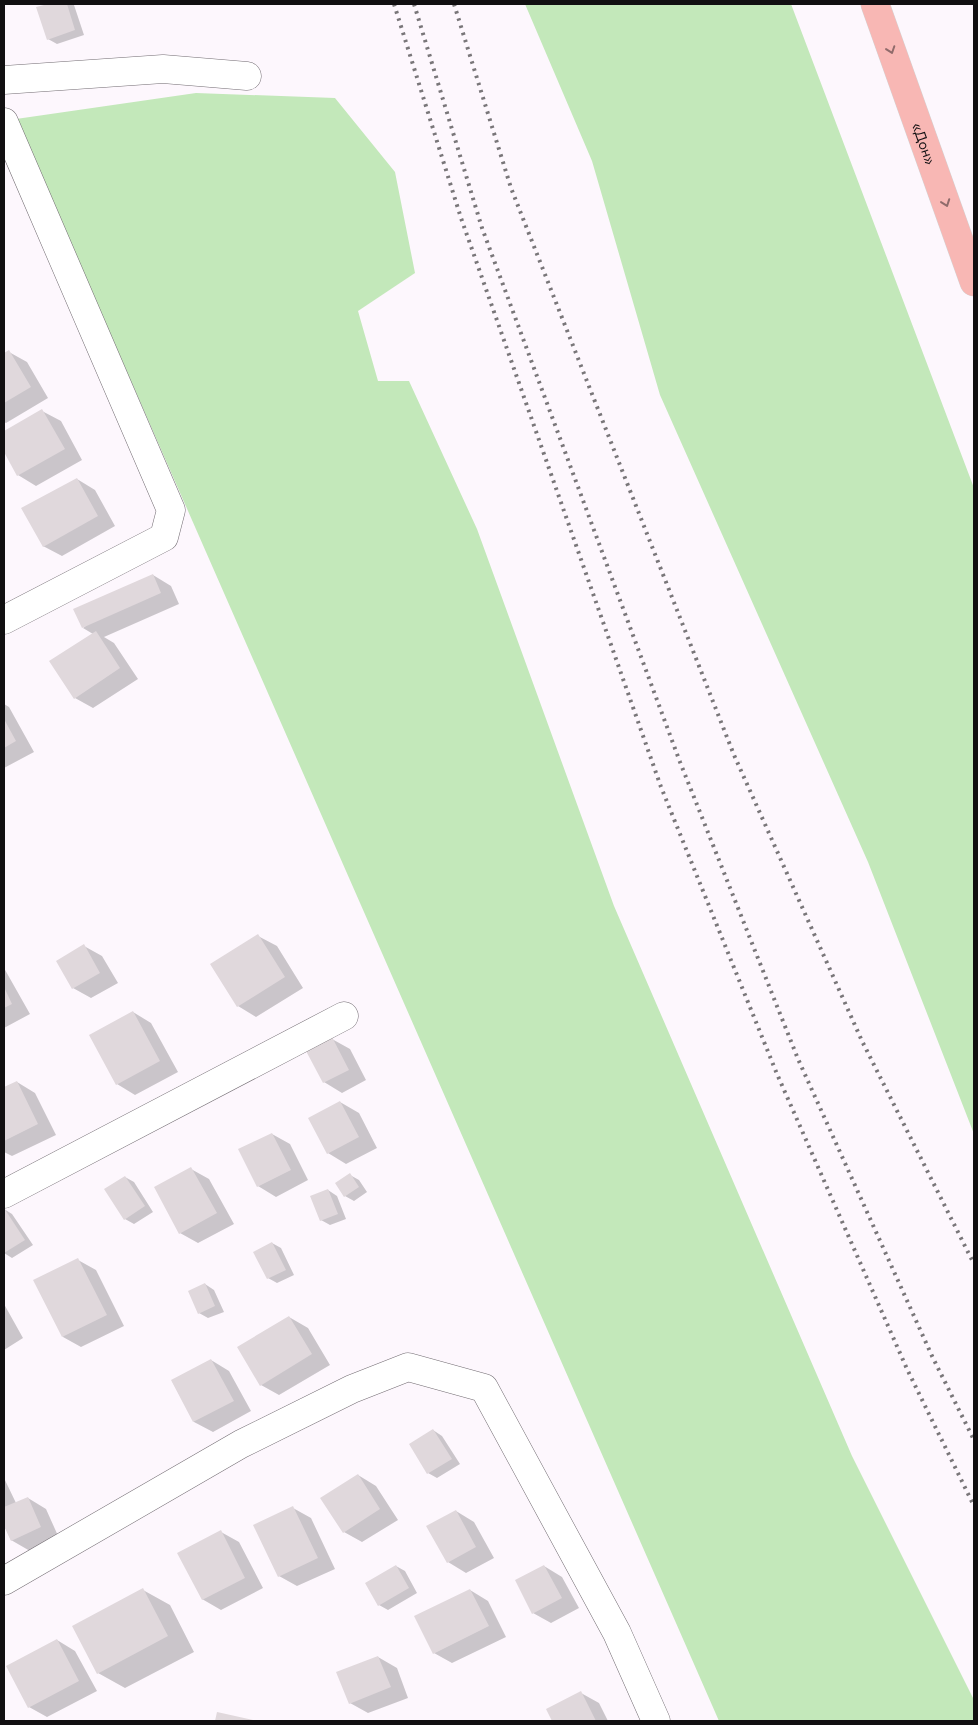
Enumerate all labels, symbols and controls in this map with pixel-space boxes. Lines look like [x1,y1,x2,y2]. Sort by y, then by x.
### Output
one-way arrow [885,45,895,53]
street label: «Дон» [909,120,940,167]
one-way arrow [940,198,950,206]

